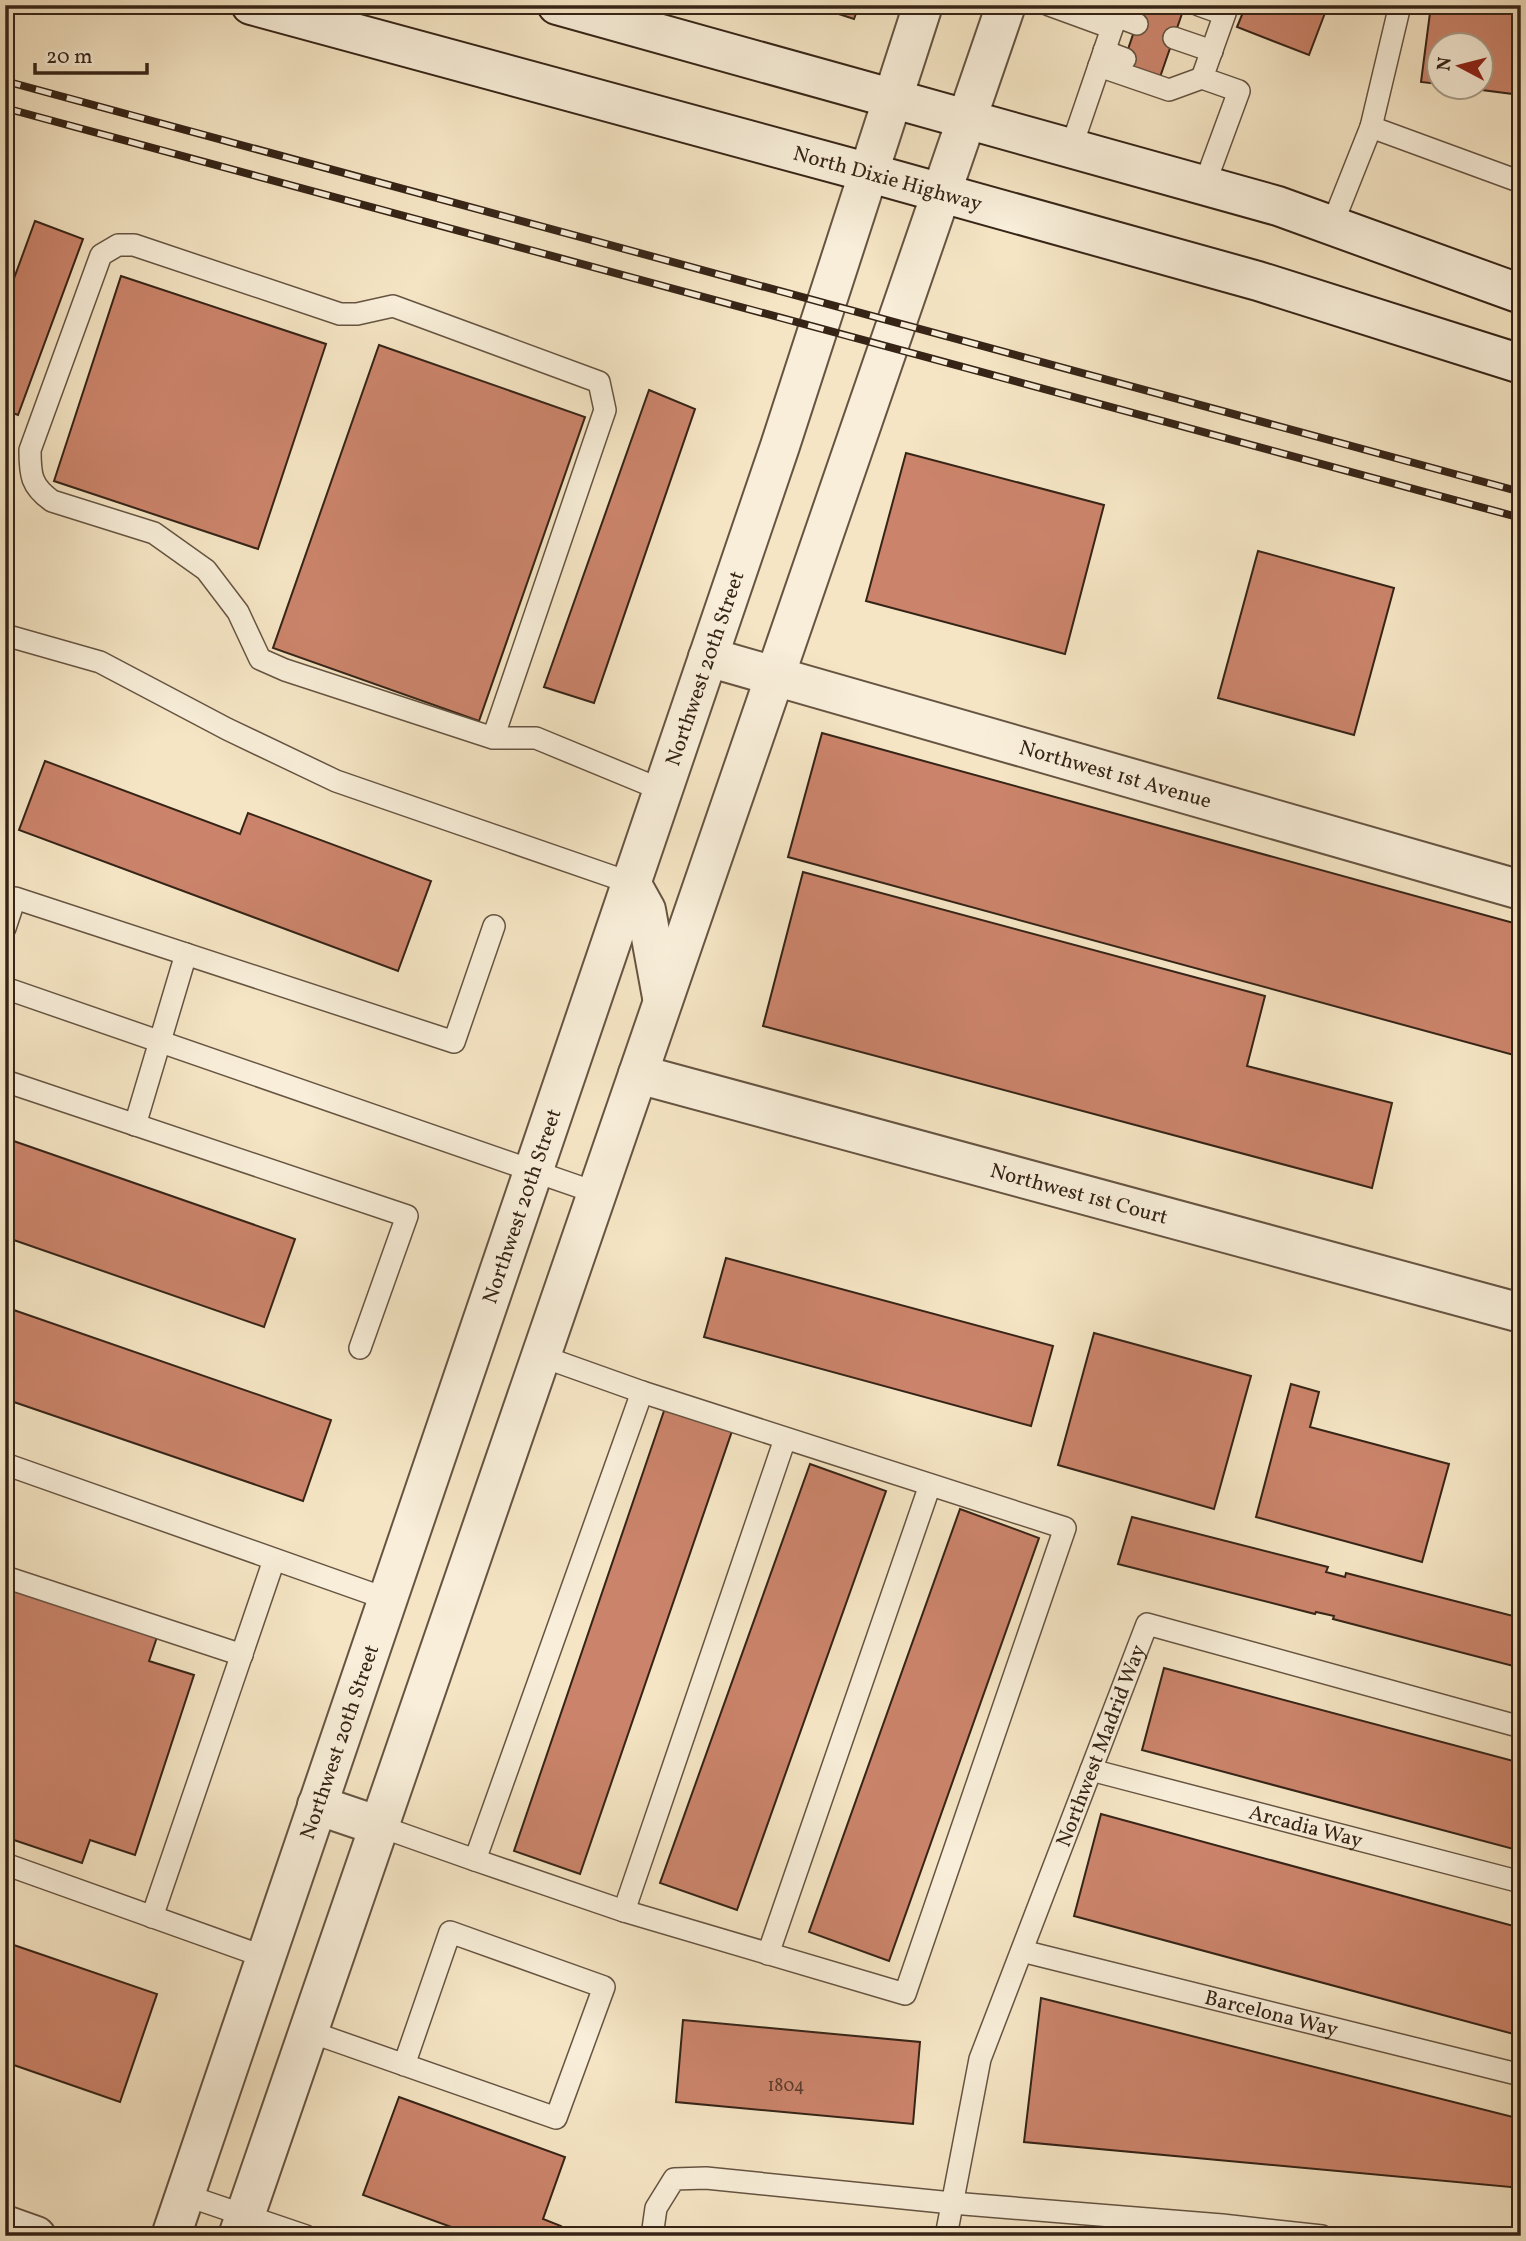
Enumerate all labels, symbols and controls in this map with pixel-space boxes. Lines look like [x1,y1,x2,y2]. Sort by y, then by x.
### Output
scale bar [35,32,147,76]
north arrow [1424,32,1494,102]
text: 20 m [46,43,92,72]
text: N [1431,56,1459,73]
street label: North Dixie Highway [790,140,986,220]
street label: Northwest 20th Street [659,567,752,770]
street label: Northwest 1st Avenue [1016,734,1215,817]
street label: Northwest 20th Street [476,1105,569,1308]
street label: Northwest 1st Court [987,1157,1171,1233]
street label: Northwest Madrid Way [1050,1640,1154,1851]
street label: Northwest 20th Street [294,1641,387,1844]
street label: Arcadia Way [1245,1799,1366,1856]
street label: Barcelona Way [1201,1984,1341,2045]
house number: 1804 [767,2074,805,2099]

